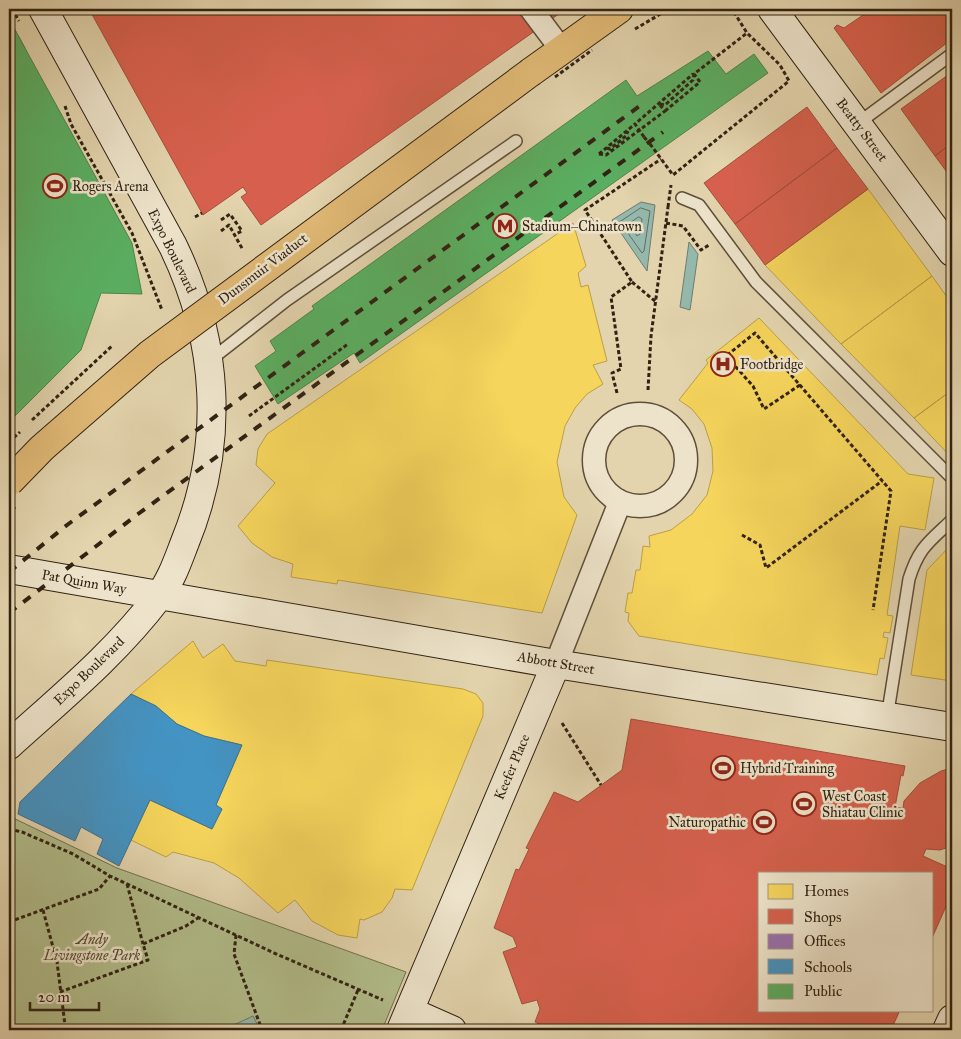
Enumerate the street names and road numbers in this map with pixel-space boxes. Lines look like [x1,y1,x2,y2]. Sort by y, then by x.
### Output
street label: Beatty Street [833,95,891,165]
street label: Expo Boulevard [144,206,200,296]
street label: Dunsmuir Viaduct [215,230,311,308]
street label: Pat Quinn Way [40,566,128,598]
street label: Expo Boulevard [50,633,128,709]
street label: Abbott Street [515,648,596,678]
street label: Keefer Place [491,732,533,802]

